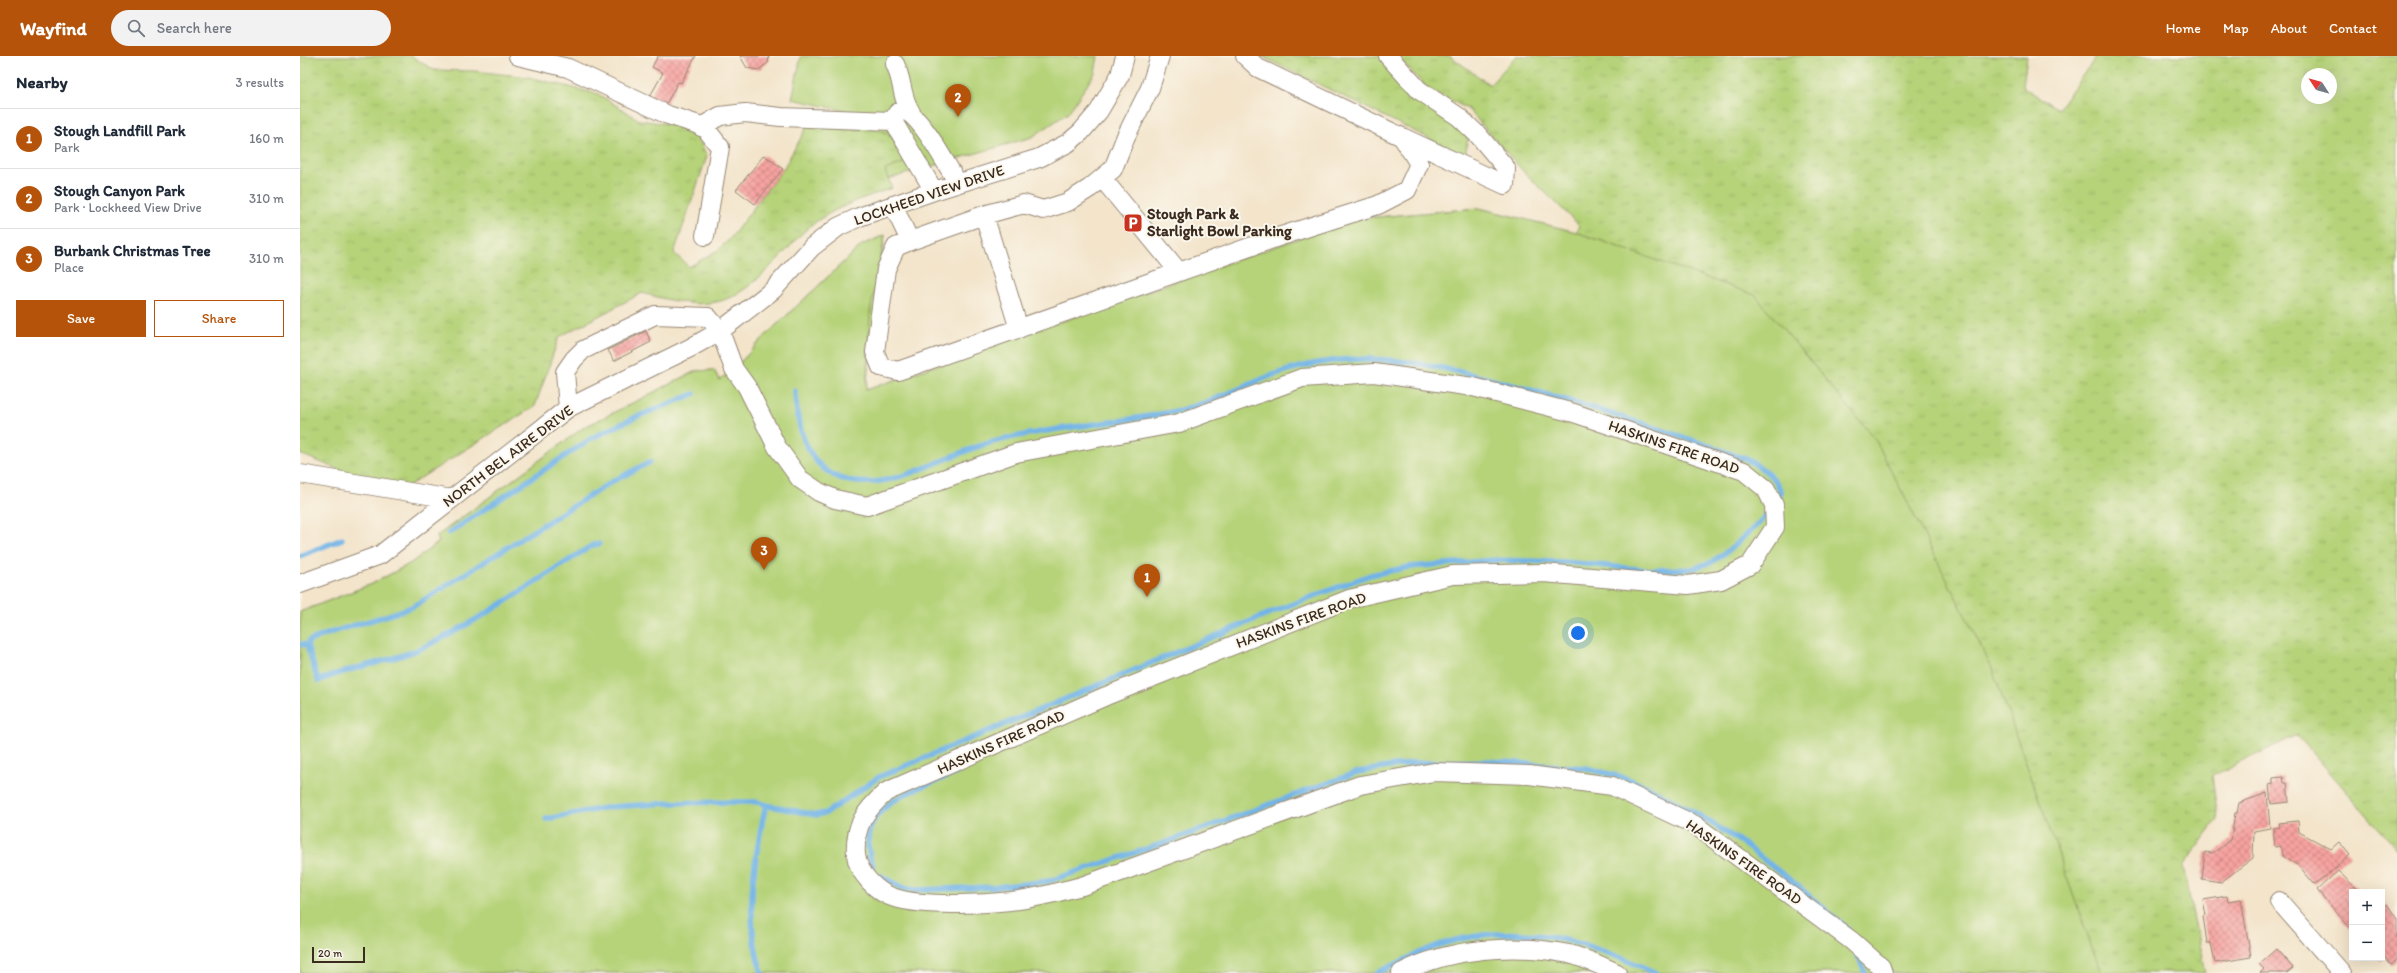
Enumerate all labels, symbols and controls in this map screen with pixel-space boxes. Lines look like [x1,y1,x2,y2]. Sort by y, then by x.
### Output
search box [111,10,391,46]
text: Wayfind [20,17,87,40]
icon: search [125,17,147,39]
text: Search here [157,19,232,37]
text: Home [2166,20,2201,37]
text: Map [2223,20,2249,37]
text: About [2271,20,2307,37]
text: Contact [2329,20,2377,37]
north arrow [2301,68,2337,104]
text: Nearby [16,72,68,92]
text: 3 results [235,75,284,90]
pin: 2 [945,84,971,117]
text: Stough Landfill Park [54,122,185,140]
text: 1 [26,131,32,146]
text: 160 m [249,131,284,146]
text: Park [54,140,80,155]
street label: LOCKHEED VIEW DRIVE [851,161,1007,229]
text: Stough Canyon Park [54,182,185,200]
text: 2 [26,191,32,206]
text: 310 m [249,191,284,206]
text: Park · Lockheed View Drive [54,200,202,215]
place label: Stough Park & Starlight Bowl Parking [1147,205,1292,241]
parking icon: Stough Park & Starlight Bowl Parking [1122,212,1144,234]
text: Burbank Christmas Tree [54,242,211,260]
text: 3 [25,251,33,266]
text: 310 m [249,251,284,266]
text: Place [54,260,84,275]
button: Save [16,300,146,337]
button: Share [154,300,284,337]
street label: NORTH BEL AIRE DRIVE [439,401,577,511]
street label: HASKINS FIRE ROAD [1606,416,1742,478]
pin: 3 [751,537,777,570]
pin: 1 [1134,564,1160,597]
street label: HASKINS FIRE ROAD [1233,588,1369,652]
your location [1568,623,1588,643]
street label: HASKINS FIRE ROAD [935,706,1067,778]
street label: HASKINS FIRE ROAD [1683,815,1806,909]
map controls [2349,889,2385,961]
button: + [2349,889,2385,925]
button: − [2349,925,2385,961]
scale bar [312,945,365,964]
text: 20 m [318,947,342,960]

